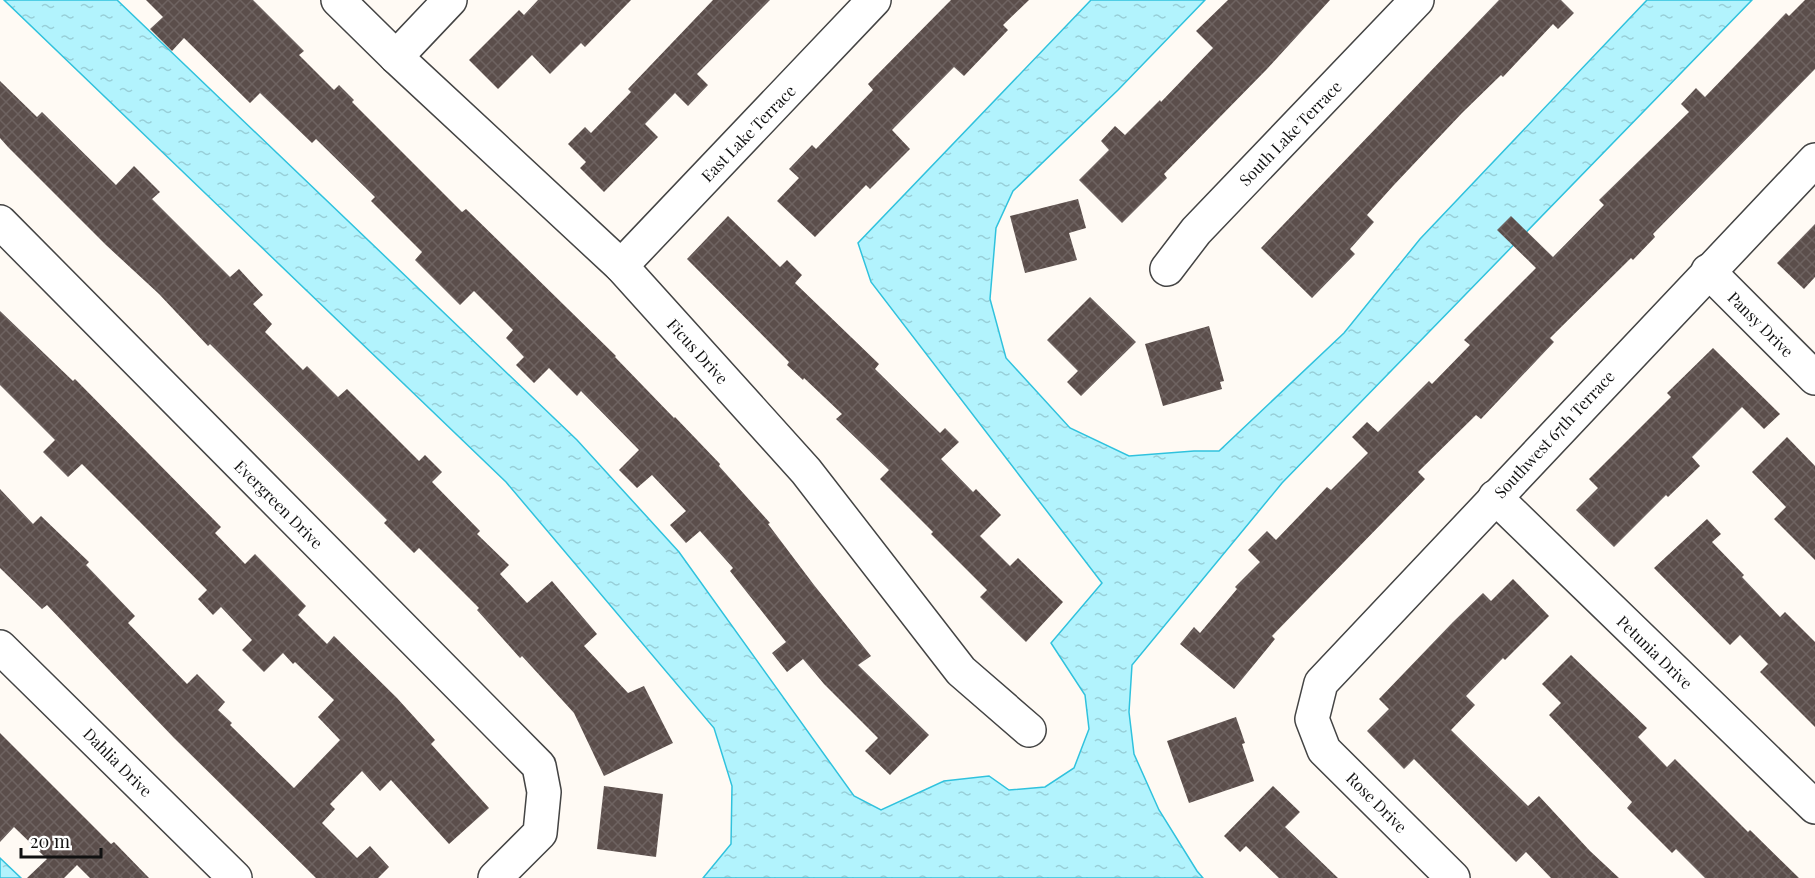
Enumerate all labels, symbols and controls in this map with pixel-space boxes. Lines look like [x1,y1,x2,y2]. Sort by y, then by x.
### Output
street label: South Lake Terrace [1234,76,1346,190]
street label: East Lake Terrace [696,80,800,186]
street label: Pansy Drive [1724,287,1798,361]
street label: Ficus Drive [663,314,733,388]
street label: Southwest 67th Terrace [1489,366,1619,502]
street label: Evergreen Drive [230,455,328,553]
street label: Petunia Drive [1613,611,1697,693]
street label: Dahlia Drive [79,723,157,801]
street label: Rose Drive [1342,767,1412,837]
scale bar [21,821,100,859]
text: 20 m [30,829,70,853]

